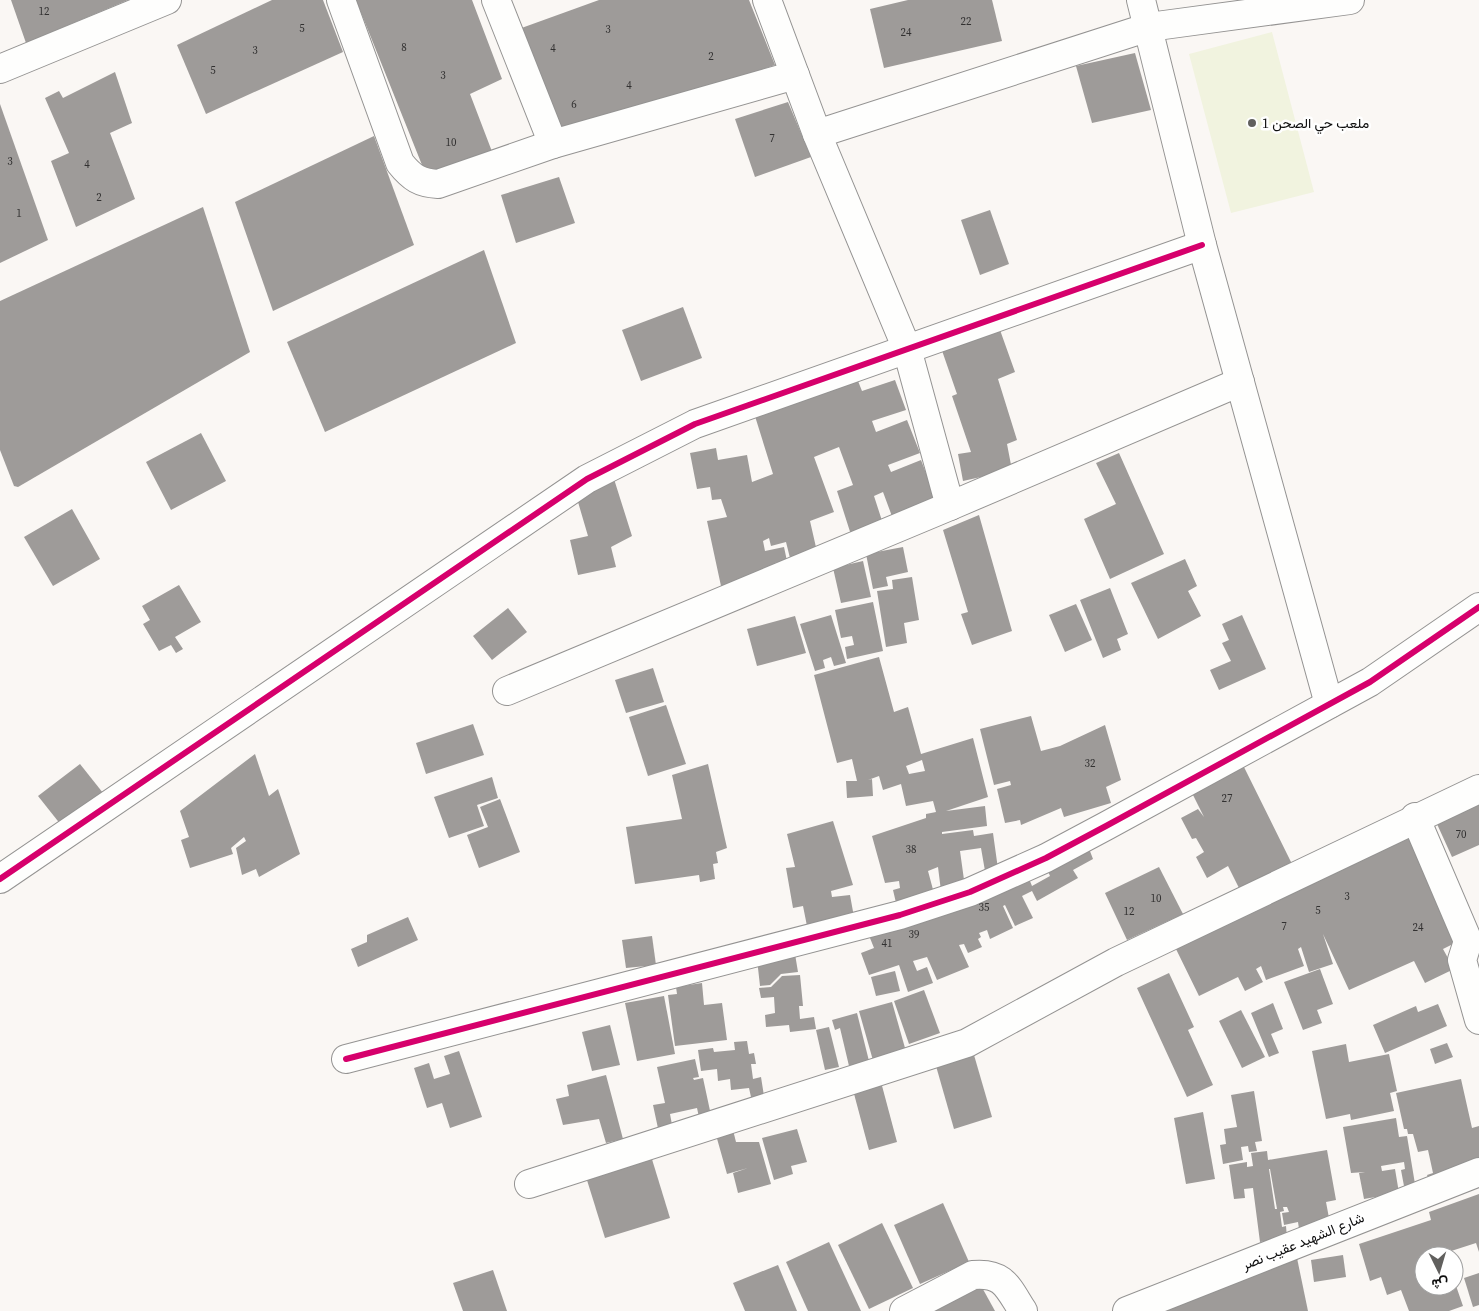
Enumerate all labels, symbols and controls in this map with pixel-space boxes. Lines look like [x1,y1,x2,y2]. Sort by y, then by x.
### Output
house number: 12 [39,4,50,19]
house number: 22 [961,14,972,29]
house number: 5 [299,21,305,36]
house number: 3 [605,22,611,37]
house number: 24 [901,25,912,40]
house number: 8 [401,40,407,55]
house number: 4 [550,41,556,56]
house number: 3 [252,43,258,58]
house number: 2 [708,49,714,64]
house number: 5 [210,63,216,78]
house number: 3 [440,68,446,83]
house number: 4 [626,78,632,93]
house number: 6 [571,97,577,112]
place label: ملعب حي الصحن 1 [1262,113,1369,135]
marker: ملعب حي الصحن 1 [1246,117,1258,129]
house number: 7 [769,131,775,146]
house number: 10 [446,135,457,150]
house number: 3 [7,154,13,169]
house number: 4 [84,157,90,172]
house number: 2 [96,190,102,205]
house number: 1 [16,206,22,221]
house number: 32 [1085,756,1096,771]
house number: 27 [1222,791,1233,806]
house number: 70 [1456,827,1467,842]
house number: 38 [906,842,917,857]
house number: 3 [1344,889,1350,904]
house number: 10 [1151,891,1162,906]
house number: 35 [979,900,990,915]
house number: 5 [1315,903,1321,918]
house number: 12 [1124,904,1135,919]
house number: 7 [1281,919,1287,934]
house number: 24 [1413,920,1424,935]
house number: 39 [909,927,920,942]
house number: 41 [882,936,893,951]
street label: شارع الشهيد عقيب نصر [1238,1207,1368,1276]
north arrow [1414,1246,1464,1296]
text: ش [1431,1273,1449,1295]

